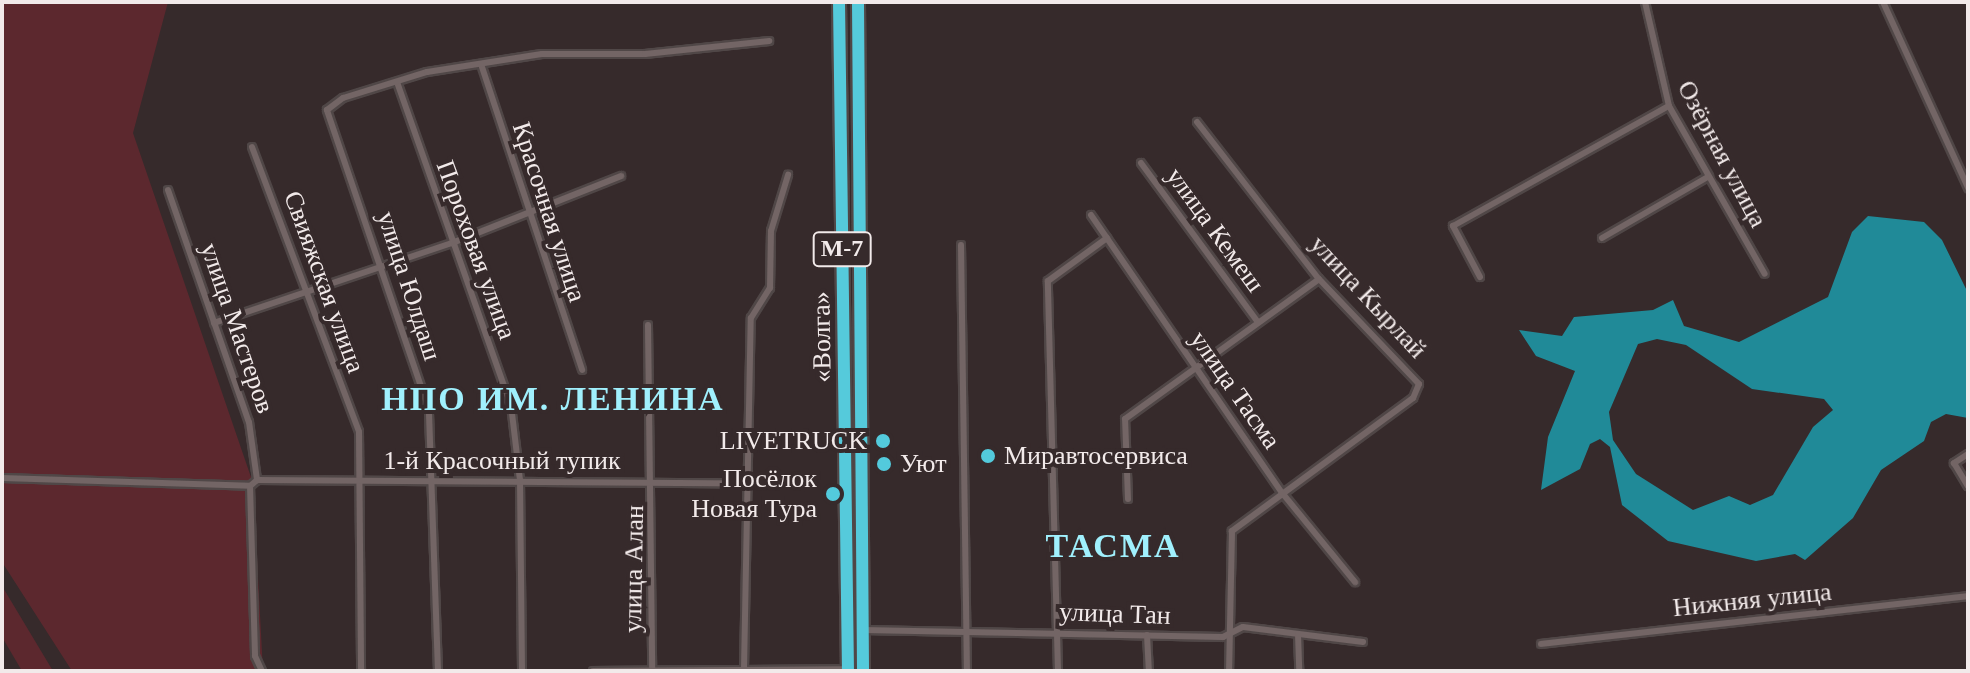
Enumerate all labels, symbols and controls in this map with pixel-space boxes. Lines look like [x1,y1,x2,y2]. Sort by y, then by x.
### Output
street label: Озёрная улица [1670,75,1774,233]
street label: Красочная улица [505,118,593,306]
street label: Пороховая улица [429,156,523,344]
street label: улица Кемеш [1159,162,1271,298]
street label: Свияжская улица [277,187,371,377]
street label: улица Юлдаш [370,208,448,364]
road number: М-7 [812,229,872,269]
street label: улица Кырлай [1303,229,1433,365]
street label: улица Мастеров [193,239,281,417]
street label: «Волга» [806,291,838,383]
street label: улица Тасма [1183,325,1287,455]
district label: НПО ИМ. ЛЕНИНА [381,379,725,419]
place label: LIVETRUCK [720,425,867,457]
marker: LIVETRUCK [874,432,892,450]
place label: Миравтосервиса [1004,440,1188,472]
street label: 1-й Красочный тупик [383,445,621,477]
marker: Миравтосервиса [979,447,997,465]
place label: Уют [900,448,947,480]
marker: Уют [875,455,893,473]
place label: Посёлок Новая Тура [691,463,817,524]
marker: Посёлок Новая Тура [824,485,842,503]
street label: улица Алан [617,505,651,633]
district label: ТАСМА [1045,526,1181,566]
street label: Нижняя улица [1671,576,1833,624]
street label: улица Тан [1059,596,1171,632]

